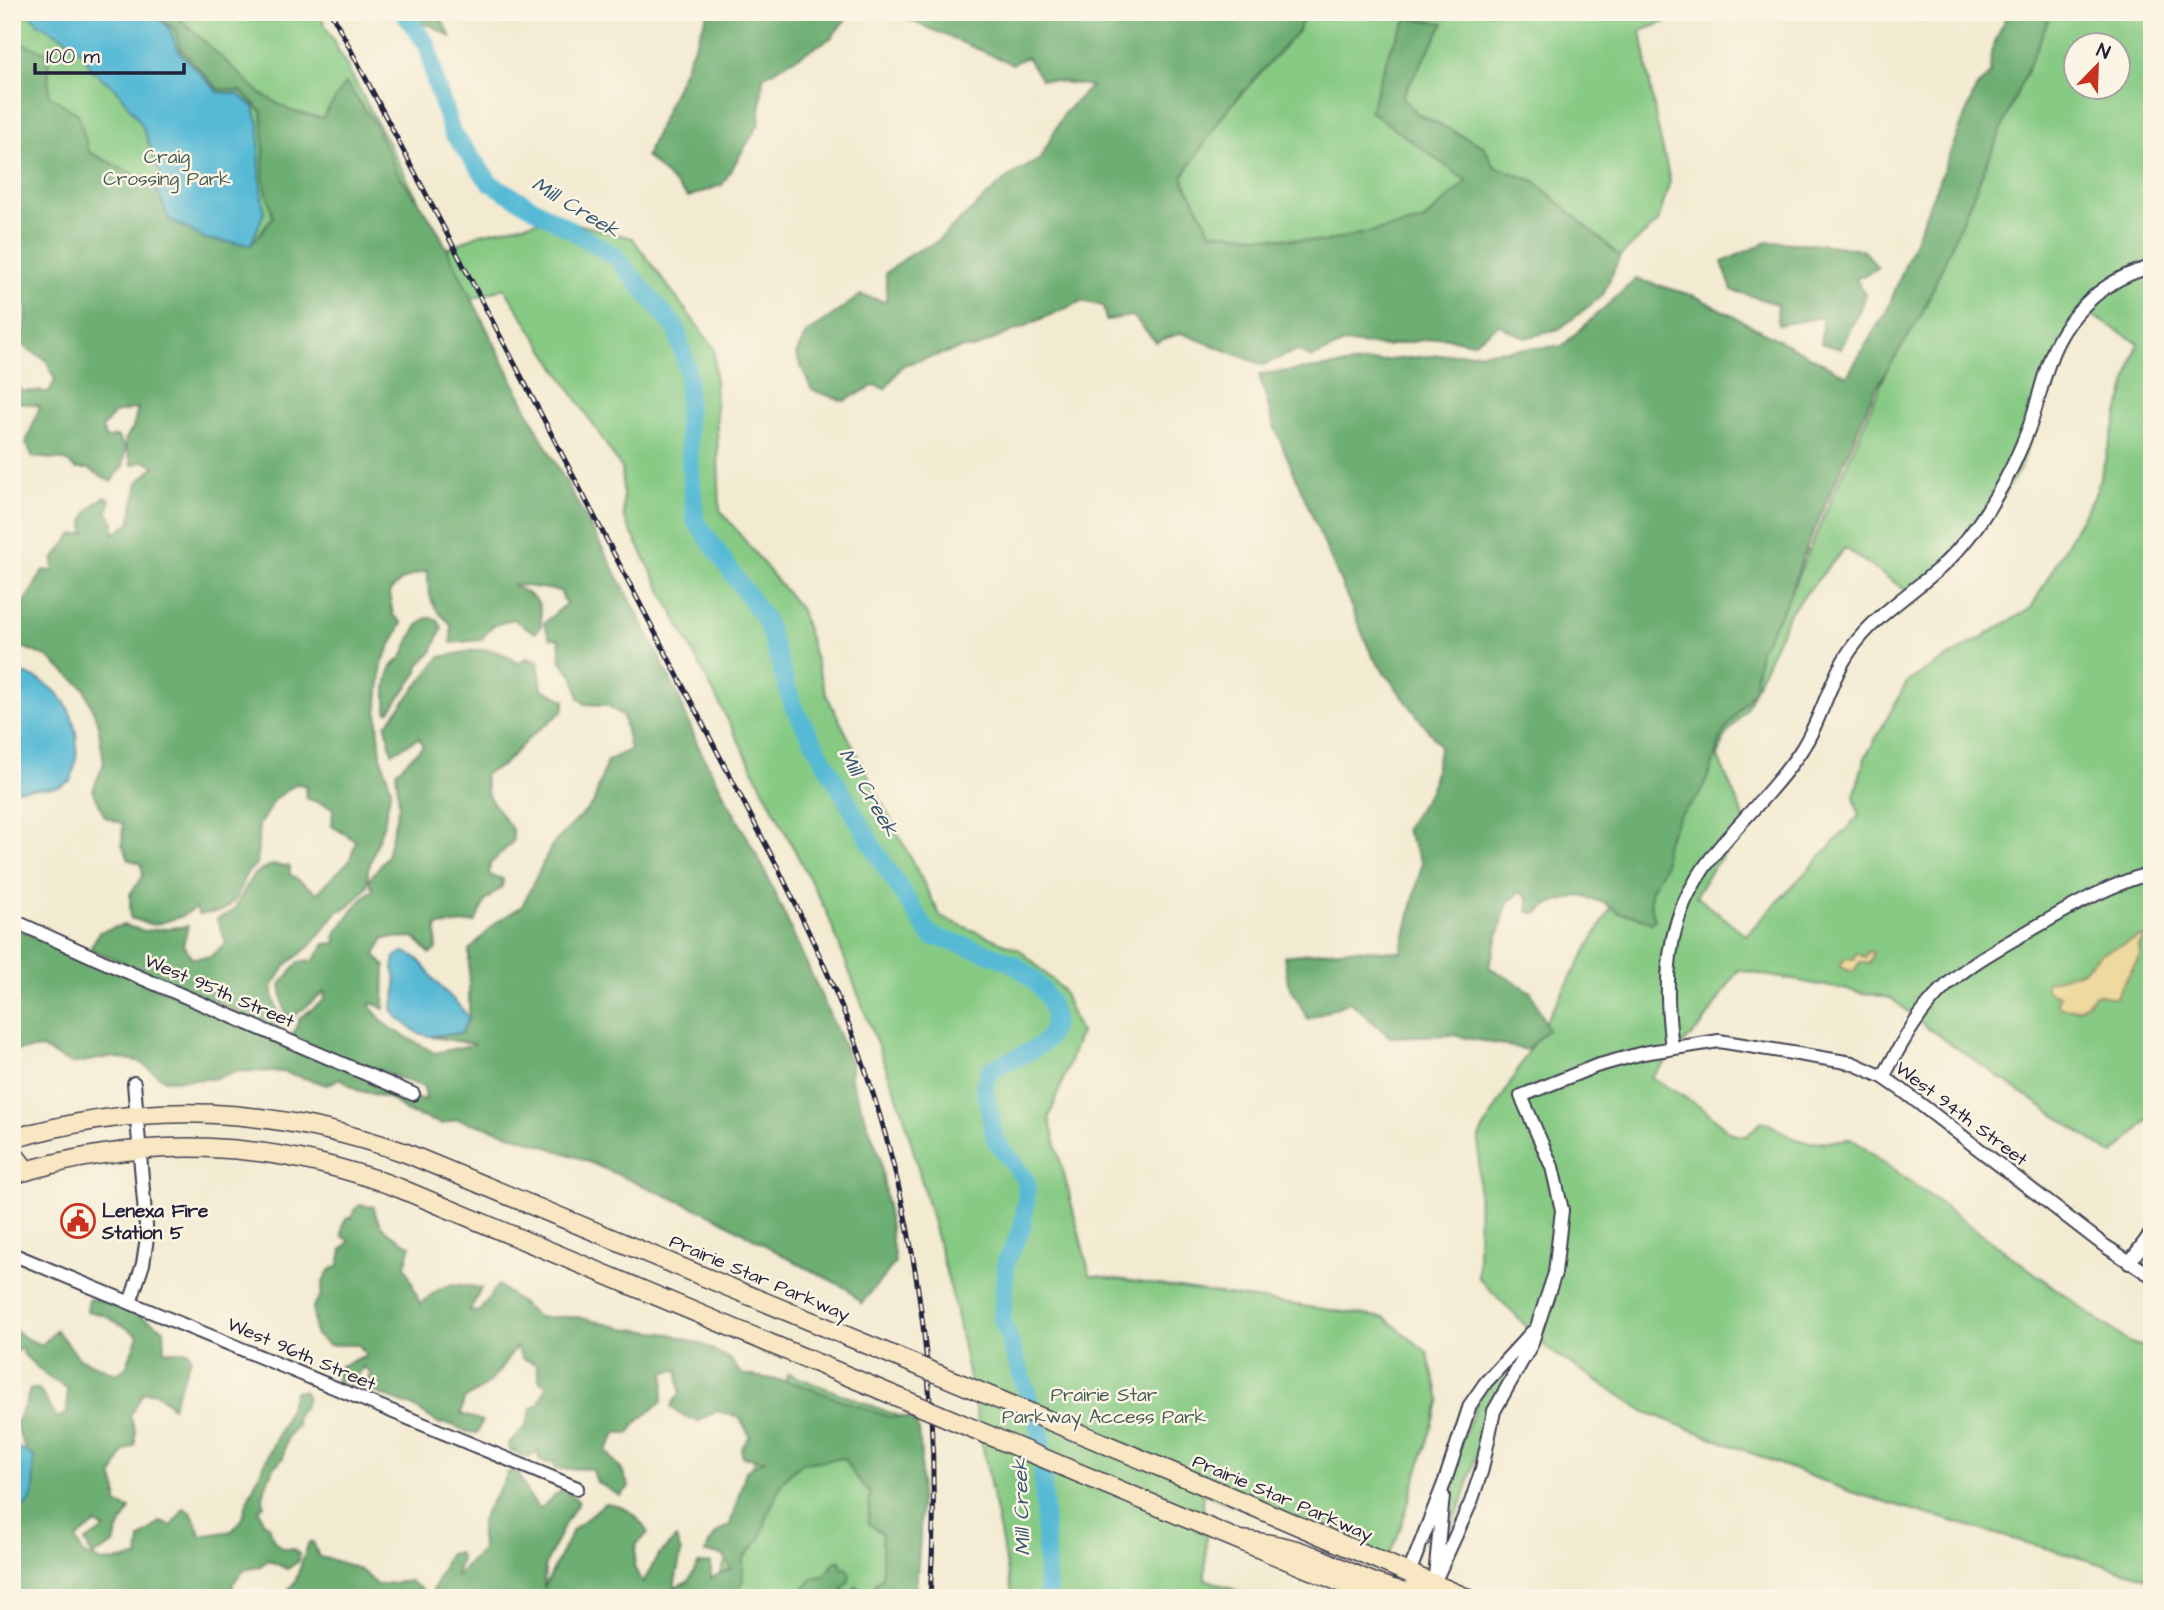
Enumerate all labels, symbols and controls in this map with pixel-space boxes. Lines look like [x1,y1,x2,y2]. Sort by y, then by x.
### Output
scale bar [35,32,184,76]
north arrow [2062,32,2132,102]
text: N [2092,37,2114,67]
text: 100 m [46,42,101,71]
park label: Craig Crossing Park [103,144,231,194]
water label: Mill Creek [526,170,626,246]
water label: Mill Creek [832,743,906,843]
street label: West 95th Street [140,948,299,1035]
street label: West 94th Street [1889,1055,2033,1173]
place label: Lenexa Fire Station 5 [101,1198,209,1247]
public building icon: Lenexa Fire Station 5 [59,1202,97,1240]
street label: Prairie Star Parkway [665,1228,854,1330]
street label: West 96th Street [223,1311,380,1398]
park label: Prairie Star Parkway Access Park [1002,1382,1206,1432]
street label: Prairie Star Parkway [1188,1448,1377,1550]
water label: Mill Creek [1005,1457,1038,1556]

